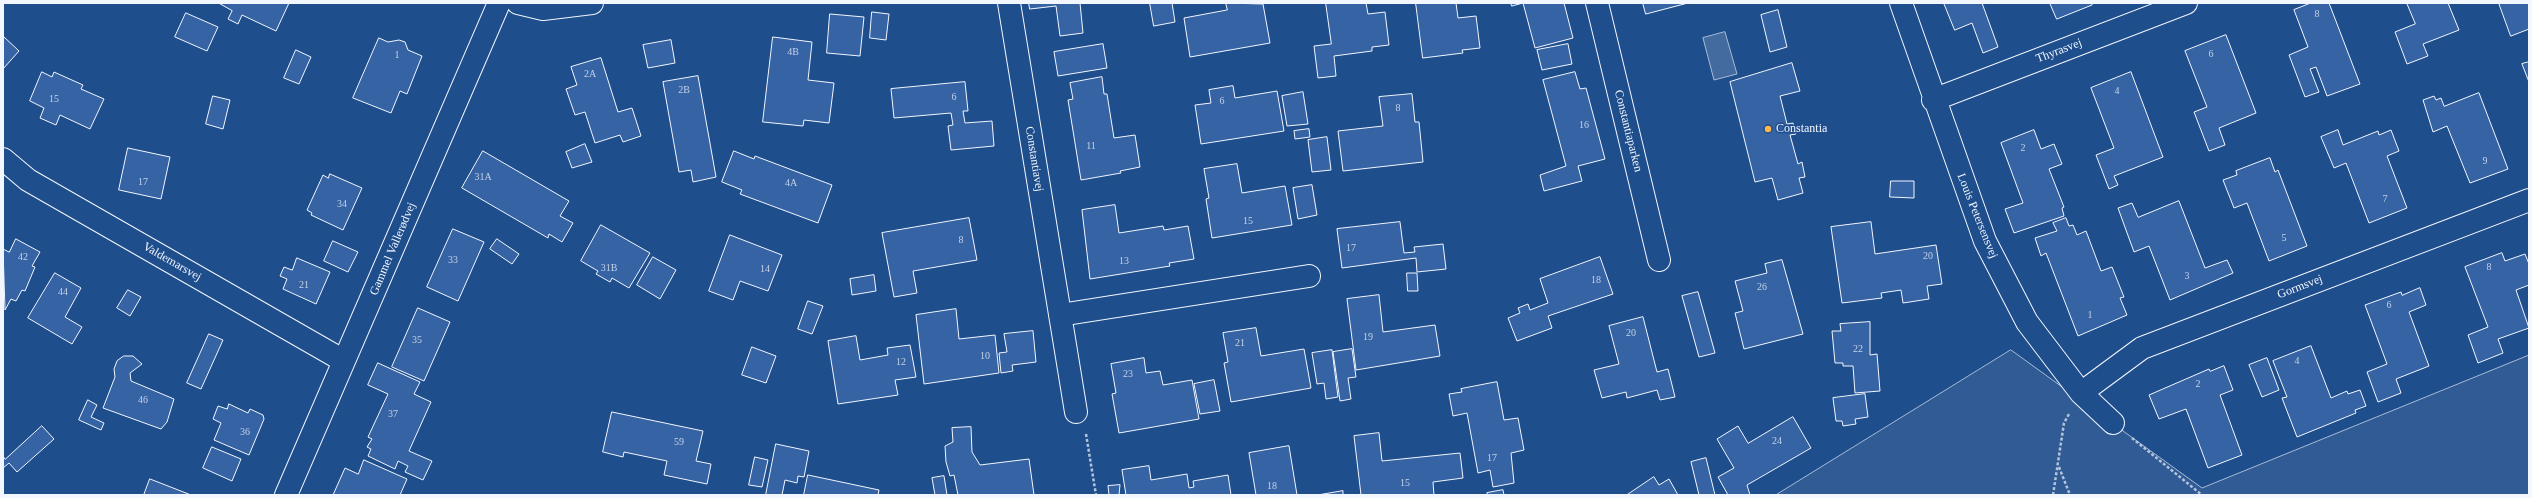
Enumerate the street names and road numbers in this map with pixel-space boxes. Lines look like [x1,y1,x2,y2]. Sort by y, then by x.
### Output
street label: Thyrasvej [2034,36,2084,66]
street label: Constantiaparken [1611,89,1645,173]
street label: Constantiavej [1022,125,1046,193]
street label: Louis Petersensvej [1953,171,2001,261]
street label: Gammel Vallerødvej [367,200,419,298]
street label: Valdemarsvej [140,239,204,285]
street label: Gormsvej [2275,272,2325,302]

